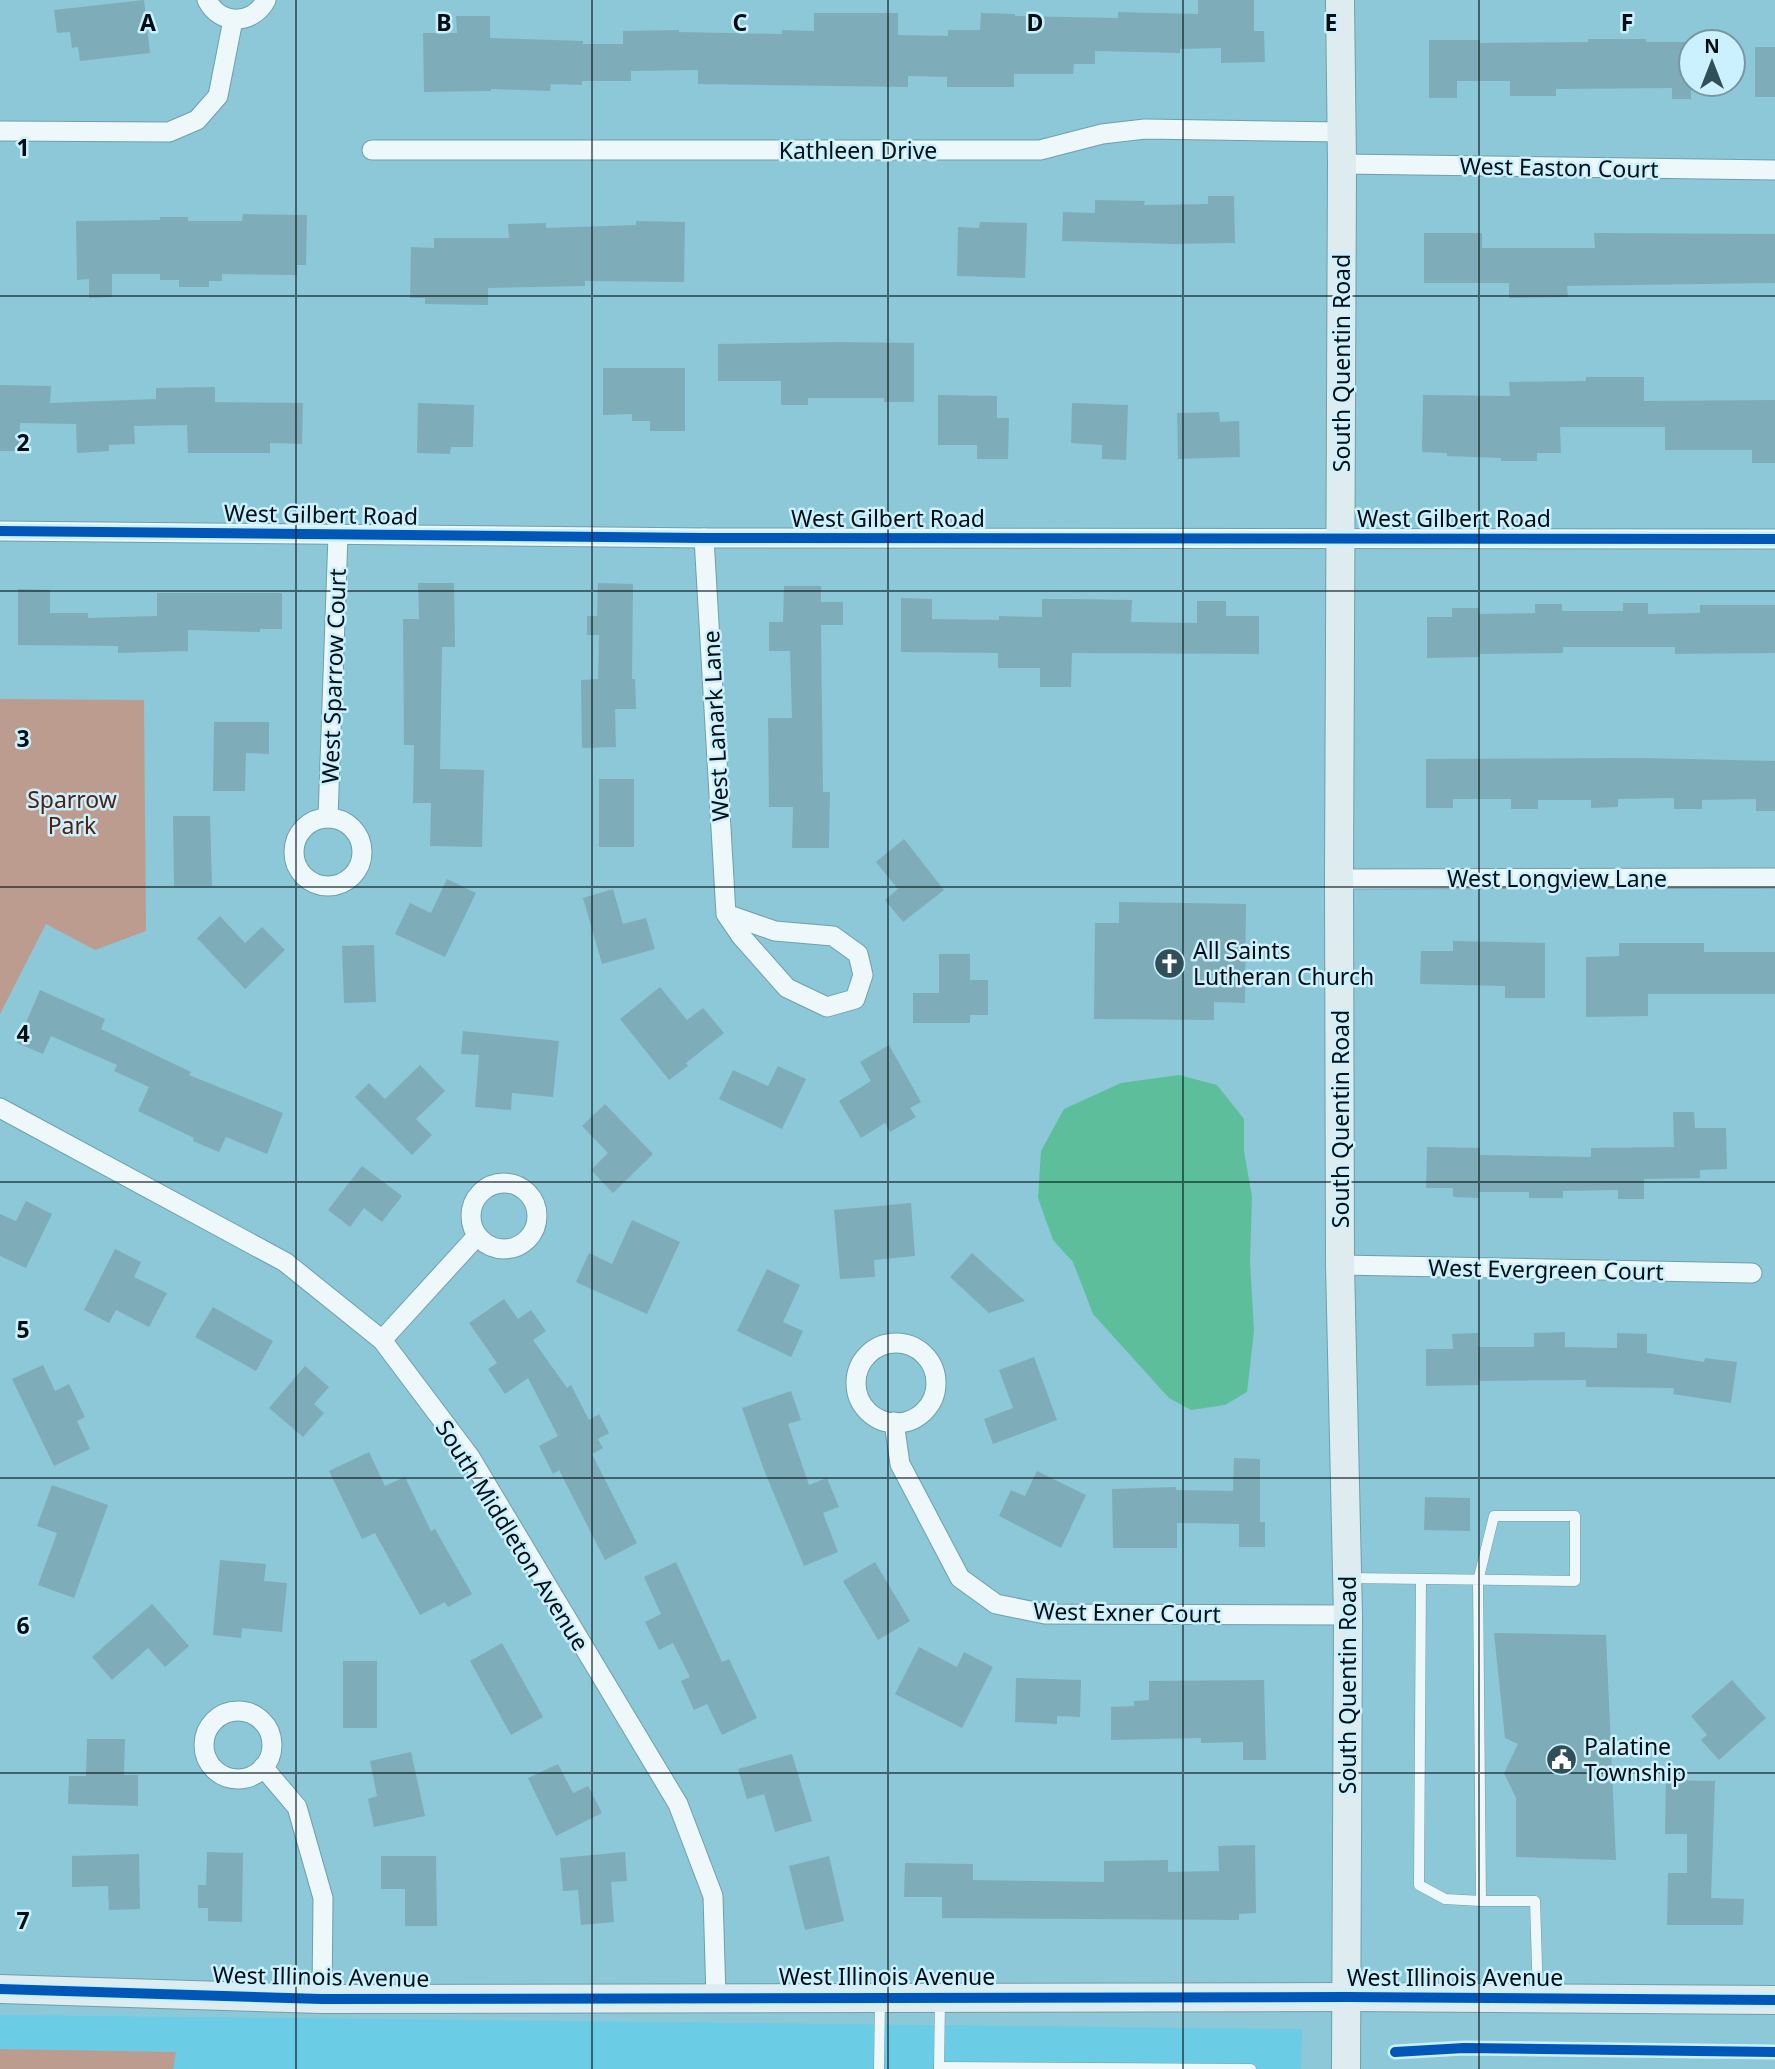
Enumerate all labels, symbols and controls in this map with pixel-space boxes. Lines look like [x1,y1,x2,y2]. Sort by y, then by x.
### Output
text: A [140,6,156,38]
text: B [436,6,452,38]
text: C [733,6,748,38]
text: D [1027,6,1043,38]
text: E [1325,6,1337,38]
text: F [1621,6,1633,38]
north arrow [1677,28,1747,98]
text: N [1704,33,1720,59]
text: 1 [16,131,30,163]
street label: Kathleen Drive [779,134,937,166]
street label: West Easton Court [1459,149,1659,185]
street label: South Quentin Road [1325,254,1357,472]
text: 2 [16,426,30,458]
street label: West Gilbert Road [224,496,418,532]
street label: West Gilbert Road [791,502,985,534]
street label: West Gilbert Road [1357,502,1551,534]
street label: West Sparrow Court [313,568,353,784]
street label: West Lanark Lane [694,630,736,822]
text: 3 [16,722,30,754]
park label: Sparrow Park [27,783,117,841]
street label: West Longview Lane [1447,862,1667,894]
place label: All Saints Lutheran Church [1193,934,1374,992]
church icon: All Saints Lutheran Church [1153,946,1187,980]
street label: South Quentin Road [1324,1010,1356,1228]
text: 4 [16,1017,30,1049]
street label: West Evergreen Court [1428,1251,1664,1287]
text: 5 [16,1313,30,1345]
street label: South Middleton Avenue [429,1414,597,1656]
street label: South Quentin Road [1331,1576,1363,1794]
street label: West Exner Court [1033,1594,1221,1630]
text: 6 [16,1609,30,1641]
place label: Palatine Township [1584,1730,1686,1788]
public building icon: Palatine Township [1544,1742,1578,1776]
text: 7 [16,1904,30,1936]
street label: West Illinois Avenue [212,1958,430,1994]
street label: West Illinois Avenue [779,1960,995,1992]
street label: West Illinois Avenue [1347,1961,1563,1993]

